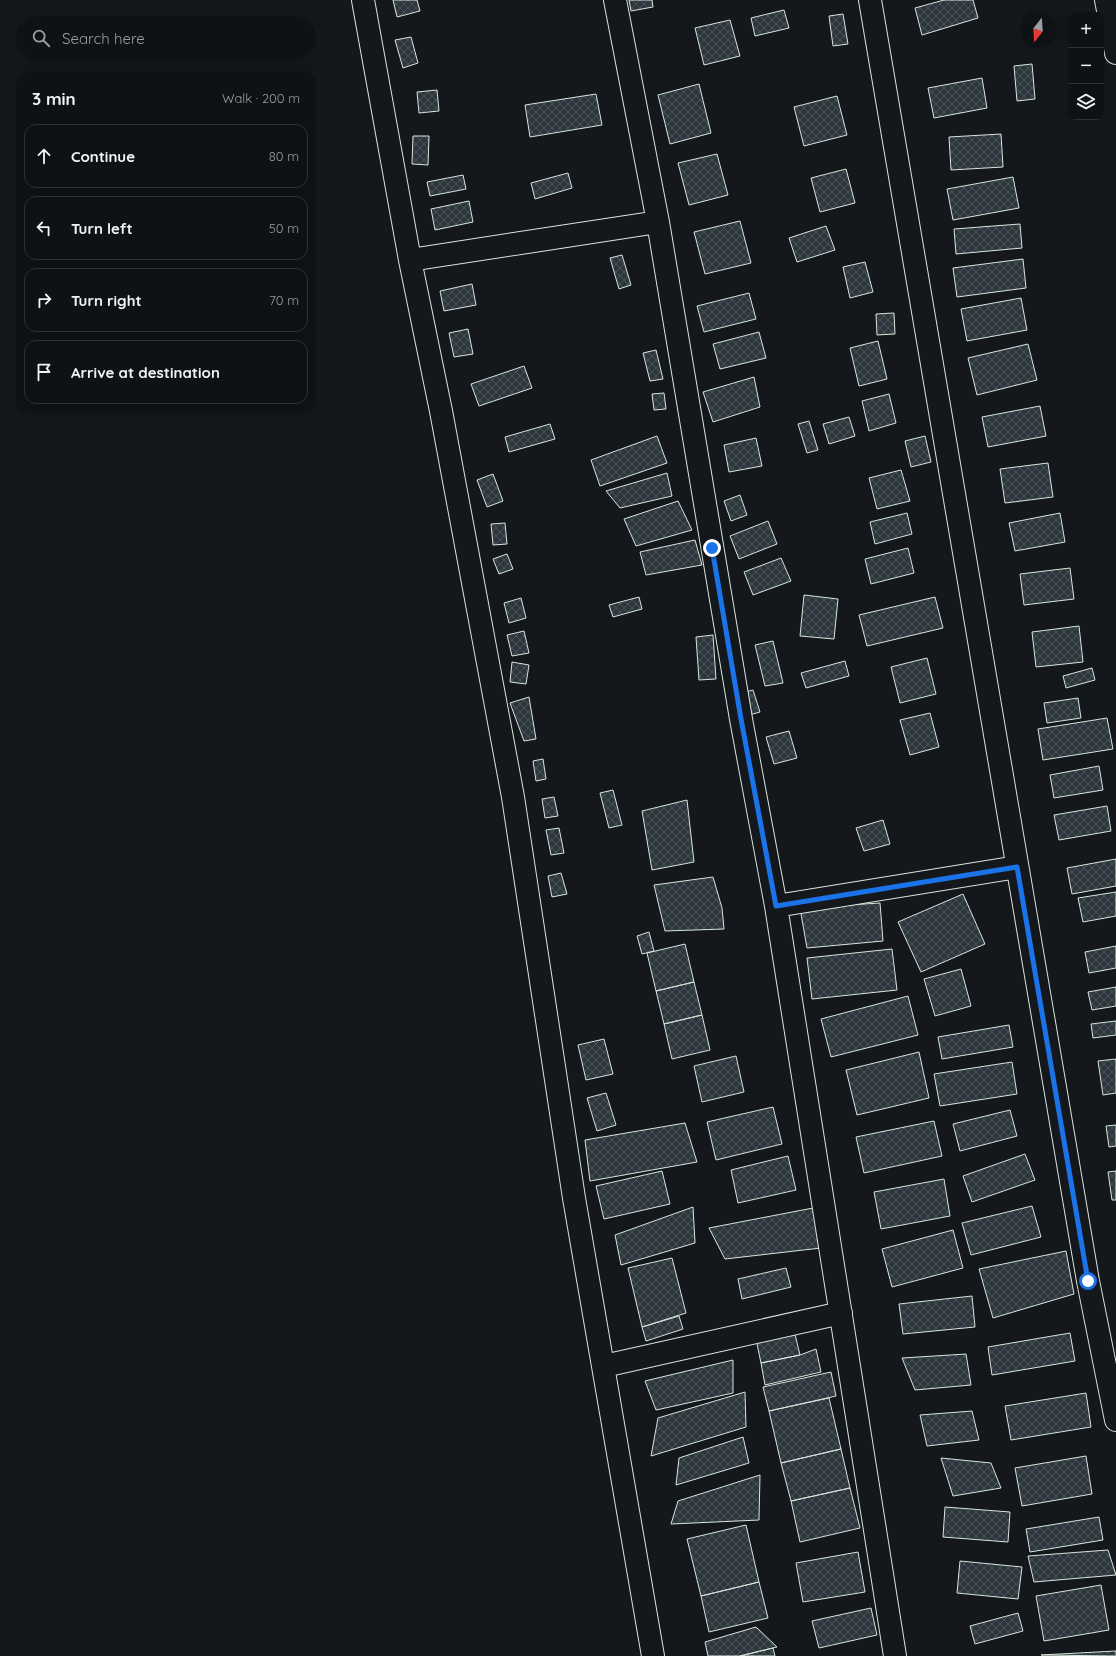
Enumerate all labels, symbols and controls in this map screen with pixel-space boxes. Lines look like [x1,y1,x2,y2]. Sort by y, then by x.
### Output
north arrow [1020,12,1056,48]
map controls [1068,12,1104,120]
button: + [1068,12,1104,48]
search box [16,16,316,60]
icon: search [30,27,52,49]
text: Search here [62,29,145,48]
button: − [1068,48,1104,84]
button: layers [1068,84,1104,120]
text: 3 min [32,88,76,109]
text: Walk · 200 m [222,90,300,106]
icon: ahead [33,145,55,167]
text: Continue [71,147,135,166]
text: 80 m [269,148,299,164]
icon: left [33,217,55,239]
text: Turn left [71,219,133,238]
text: 50 m [269,220,299,236]
icon: right [33,289,55,311]
text: Turn right [71,291,142,310]
text: 70 m [269,292,299,308]
icon: arrive [33,361,55,383]
text: Arrive at destination [71,363,220,382]
route end [703,539,721,557]
route start [1079,1272,1097,1290]

